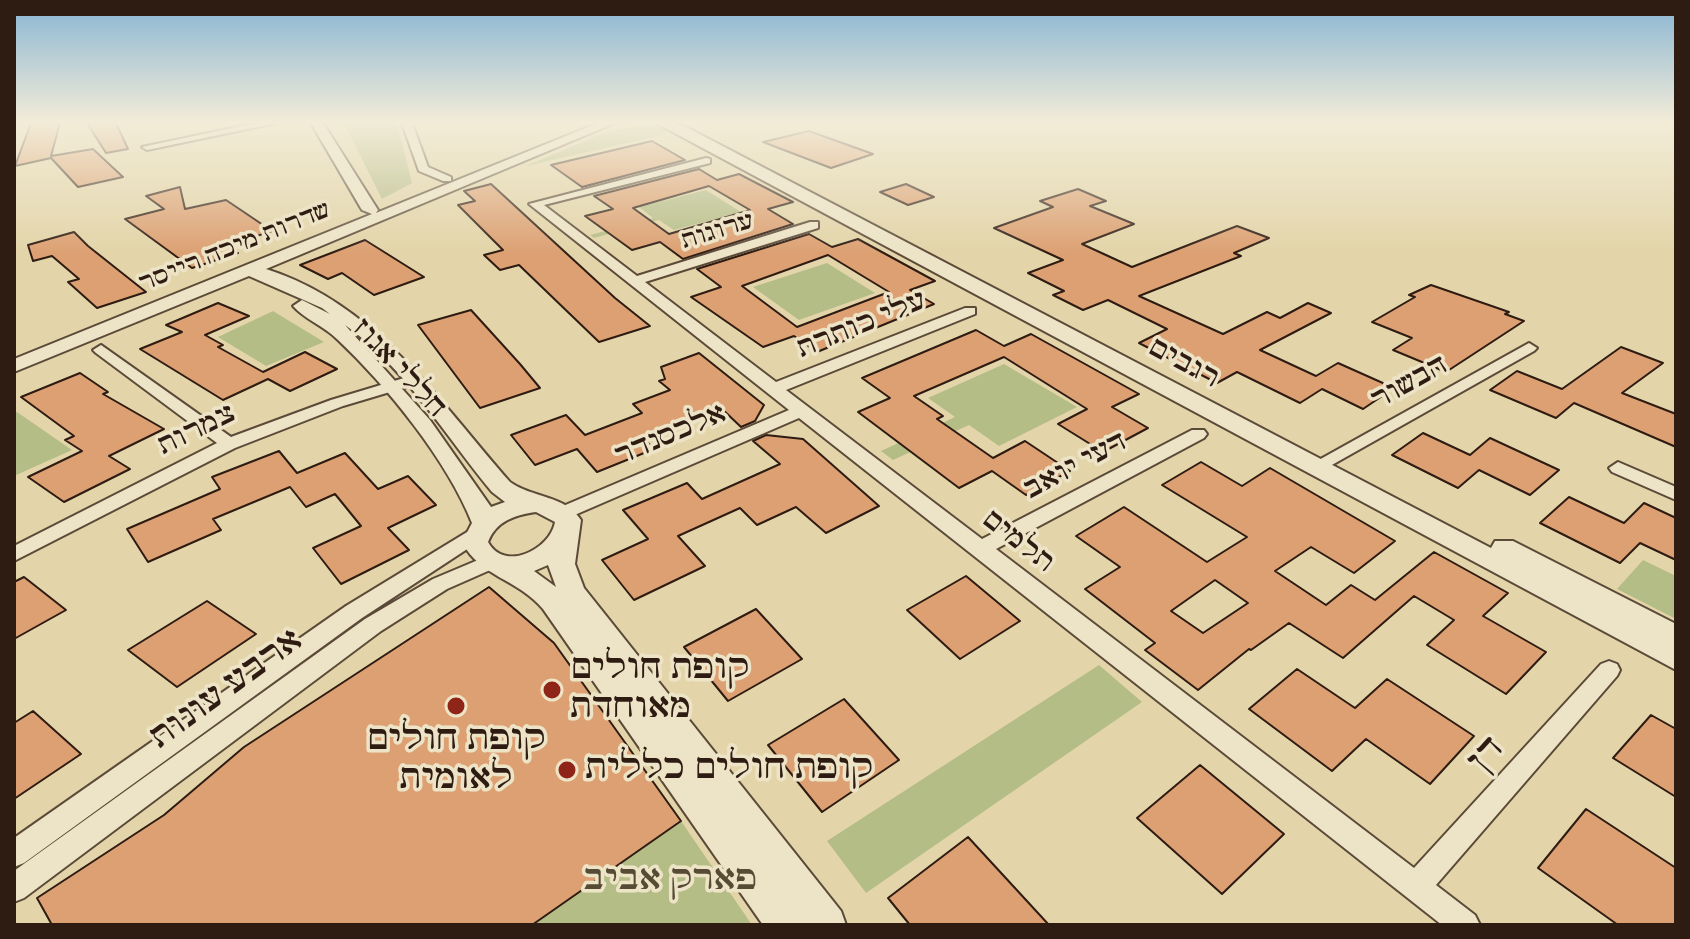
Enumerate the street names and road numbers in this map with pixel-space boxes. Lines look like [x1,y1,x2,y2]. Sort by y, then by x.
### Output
street label: שדרות מיכה רייסר [135,197,335,299]
street label: ערוגות [678,207,758,257]
street label: עלי כותרת [792,285,932,367]
street label: חללי אגוז [344,312,452,426]
street label: רגבים [1142,331,1224,397]
street label: הבשור [1366,349,1454,419]
street label: צמרות [153,398,241,464]
street label: אלכסנדר [610,398,732,474]
street label: דעי יואב [1019,426,1133,508]
street label: תלמים [974,503,1060,581]
street label: ארבע עונות [143,621,311,759]
street label: דן [1460,729,1514,783]

